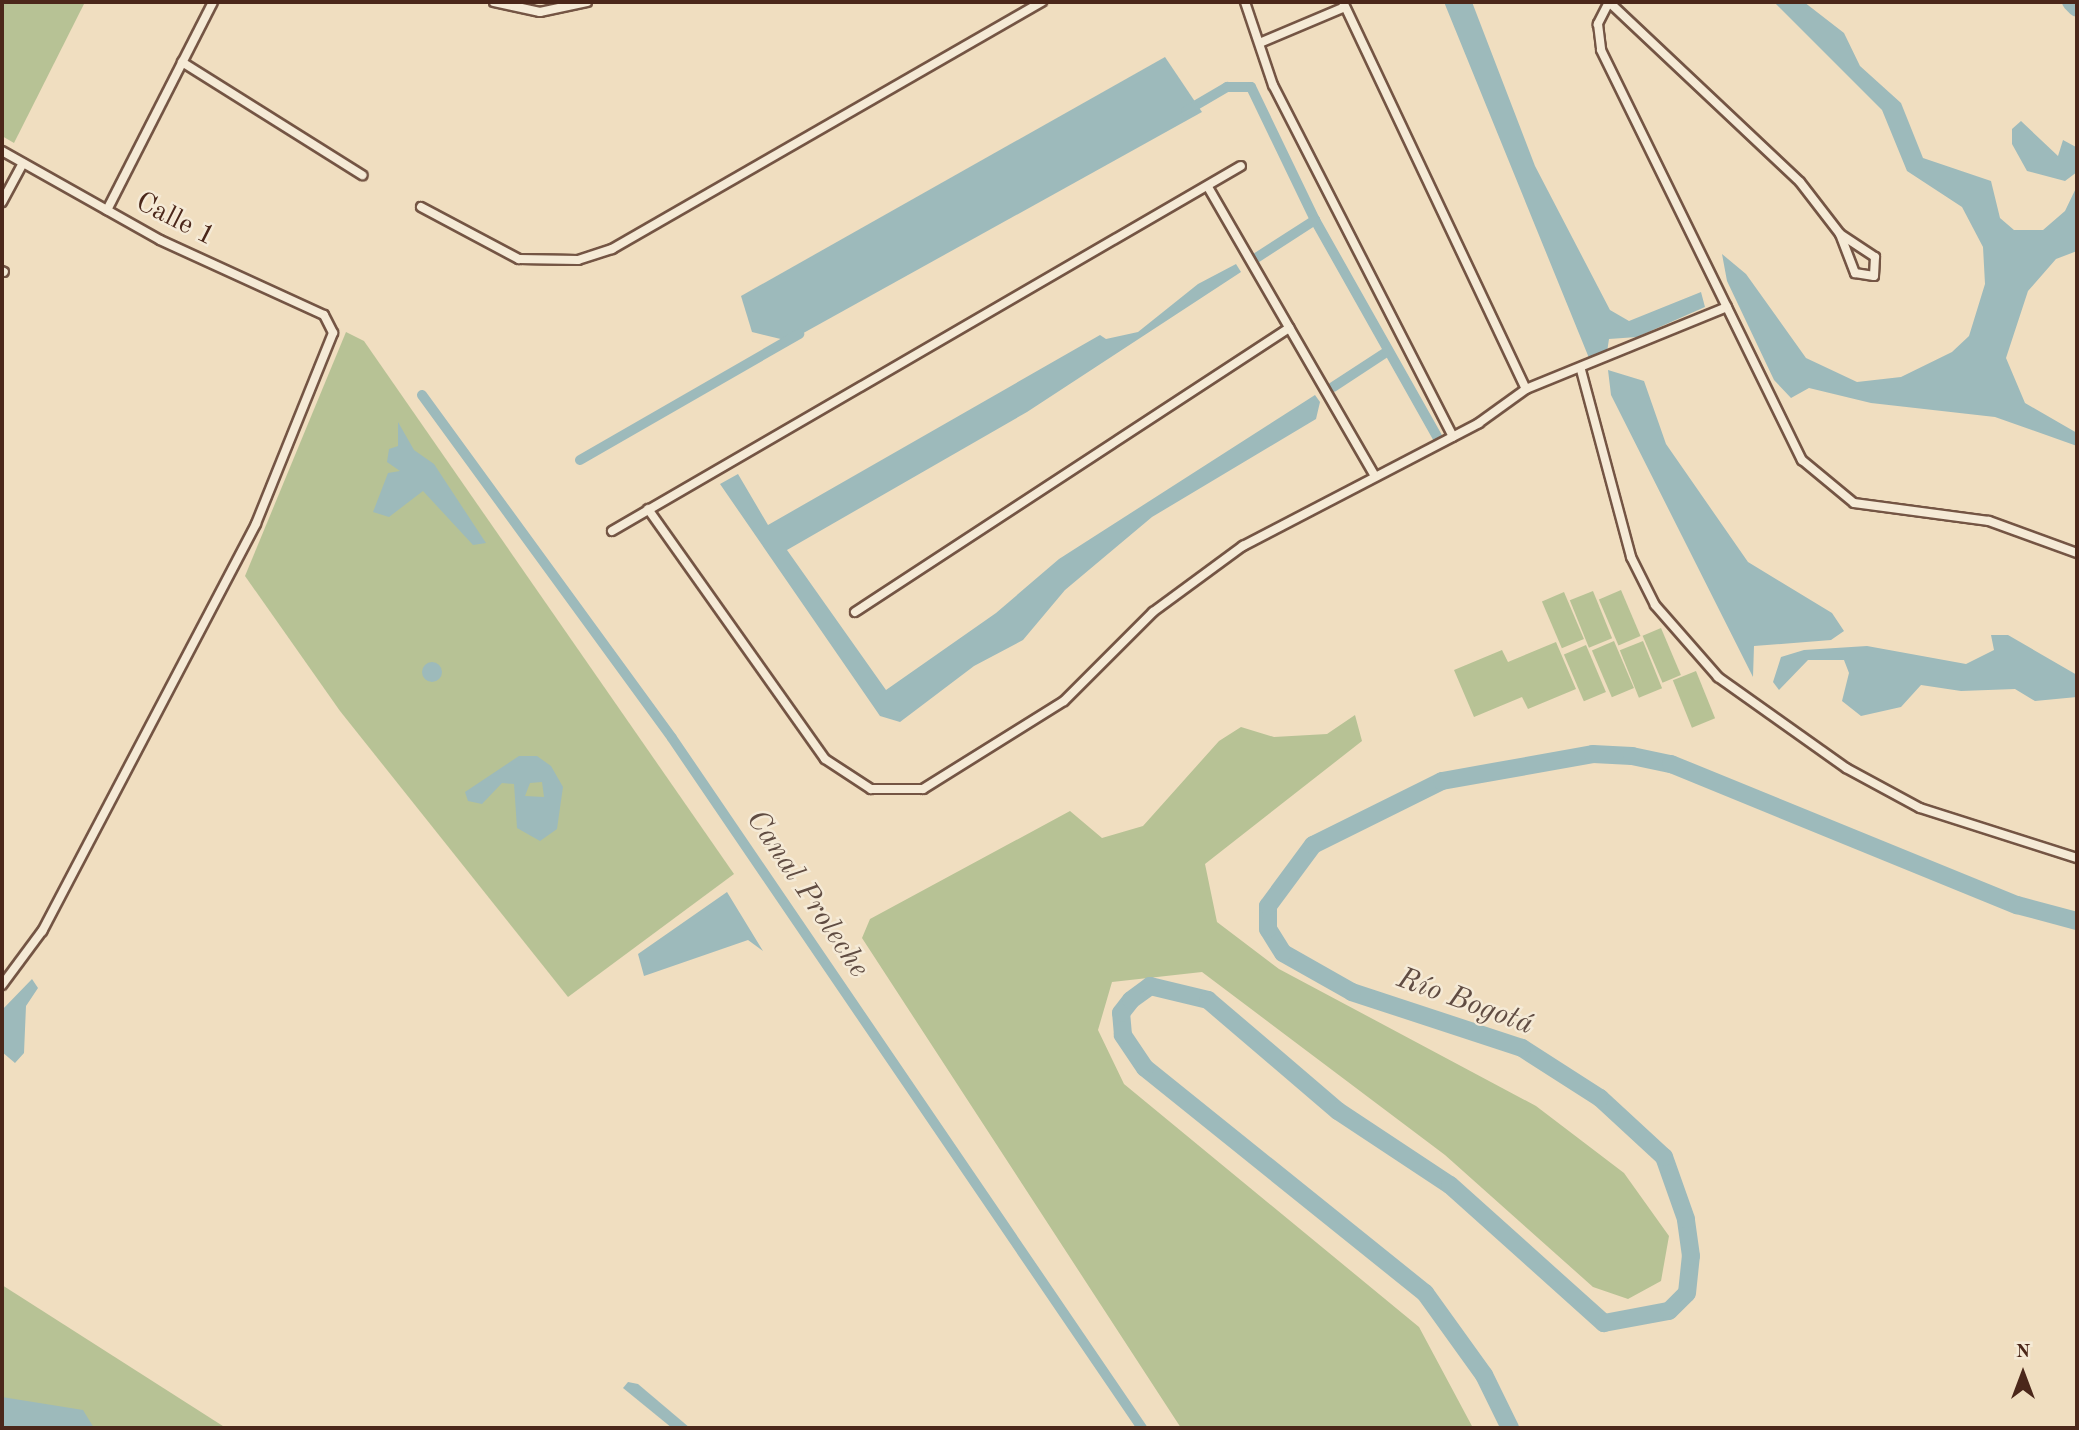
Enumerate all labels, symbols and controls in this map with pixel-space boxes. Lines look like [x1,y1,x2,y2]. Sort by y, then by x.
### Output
street label: Calle 1 [130,186,220,254]
water label: Canal Proleche [738,803,876,985]
water label: Río Bogotá [1392,961,1538,1043]
north arrow [1988,1339,2058,1409]
text: N [2016,1343,2030,1362]

